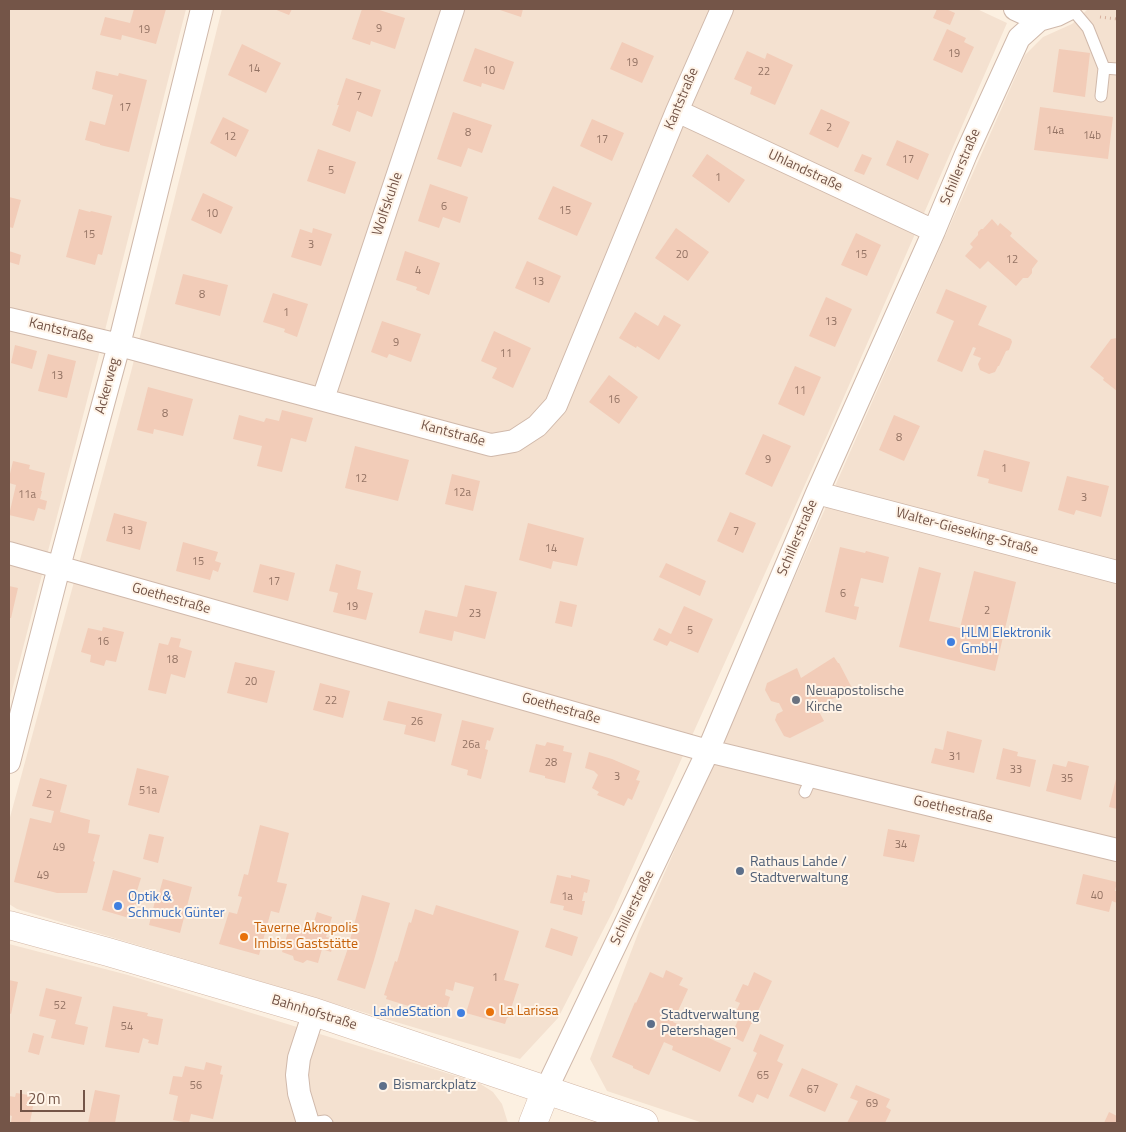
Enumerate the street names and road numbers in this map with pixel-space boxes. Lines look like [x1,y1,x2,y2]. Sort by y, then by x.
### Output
street label: Kantstraße [661,65,703,133]
street label: Schillerstraße [937,126,985,208]
street label: Uhlandstraße [765,146,845,196]
street label: Wolfskuhle [369,170,407,238]
street label: Kantstraße [27,315,95,347]
street label: Ackerweg [92,356,124,416]
street label: Kantstraße [419,417,487,451]
street label: Schillerstraße [774,497,822,579]
street label: Walter-Gieseking-Straße [894,505,1040,559]
street label: Goethestraße [130,580,212,618]
street label: Goethestraße [520,690,602,728]
street label: Goethestraße [912,793,994,827]
street label: Schillerstraße [608,868,658,948]
street label: Bahnhofstraße [269,992,359,1034]

